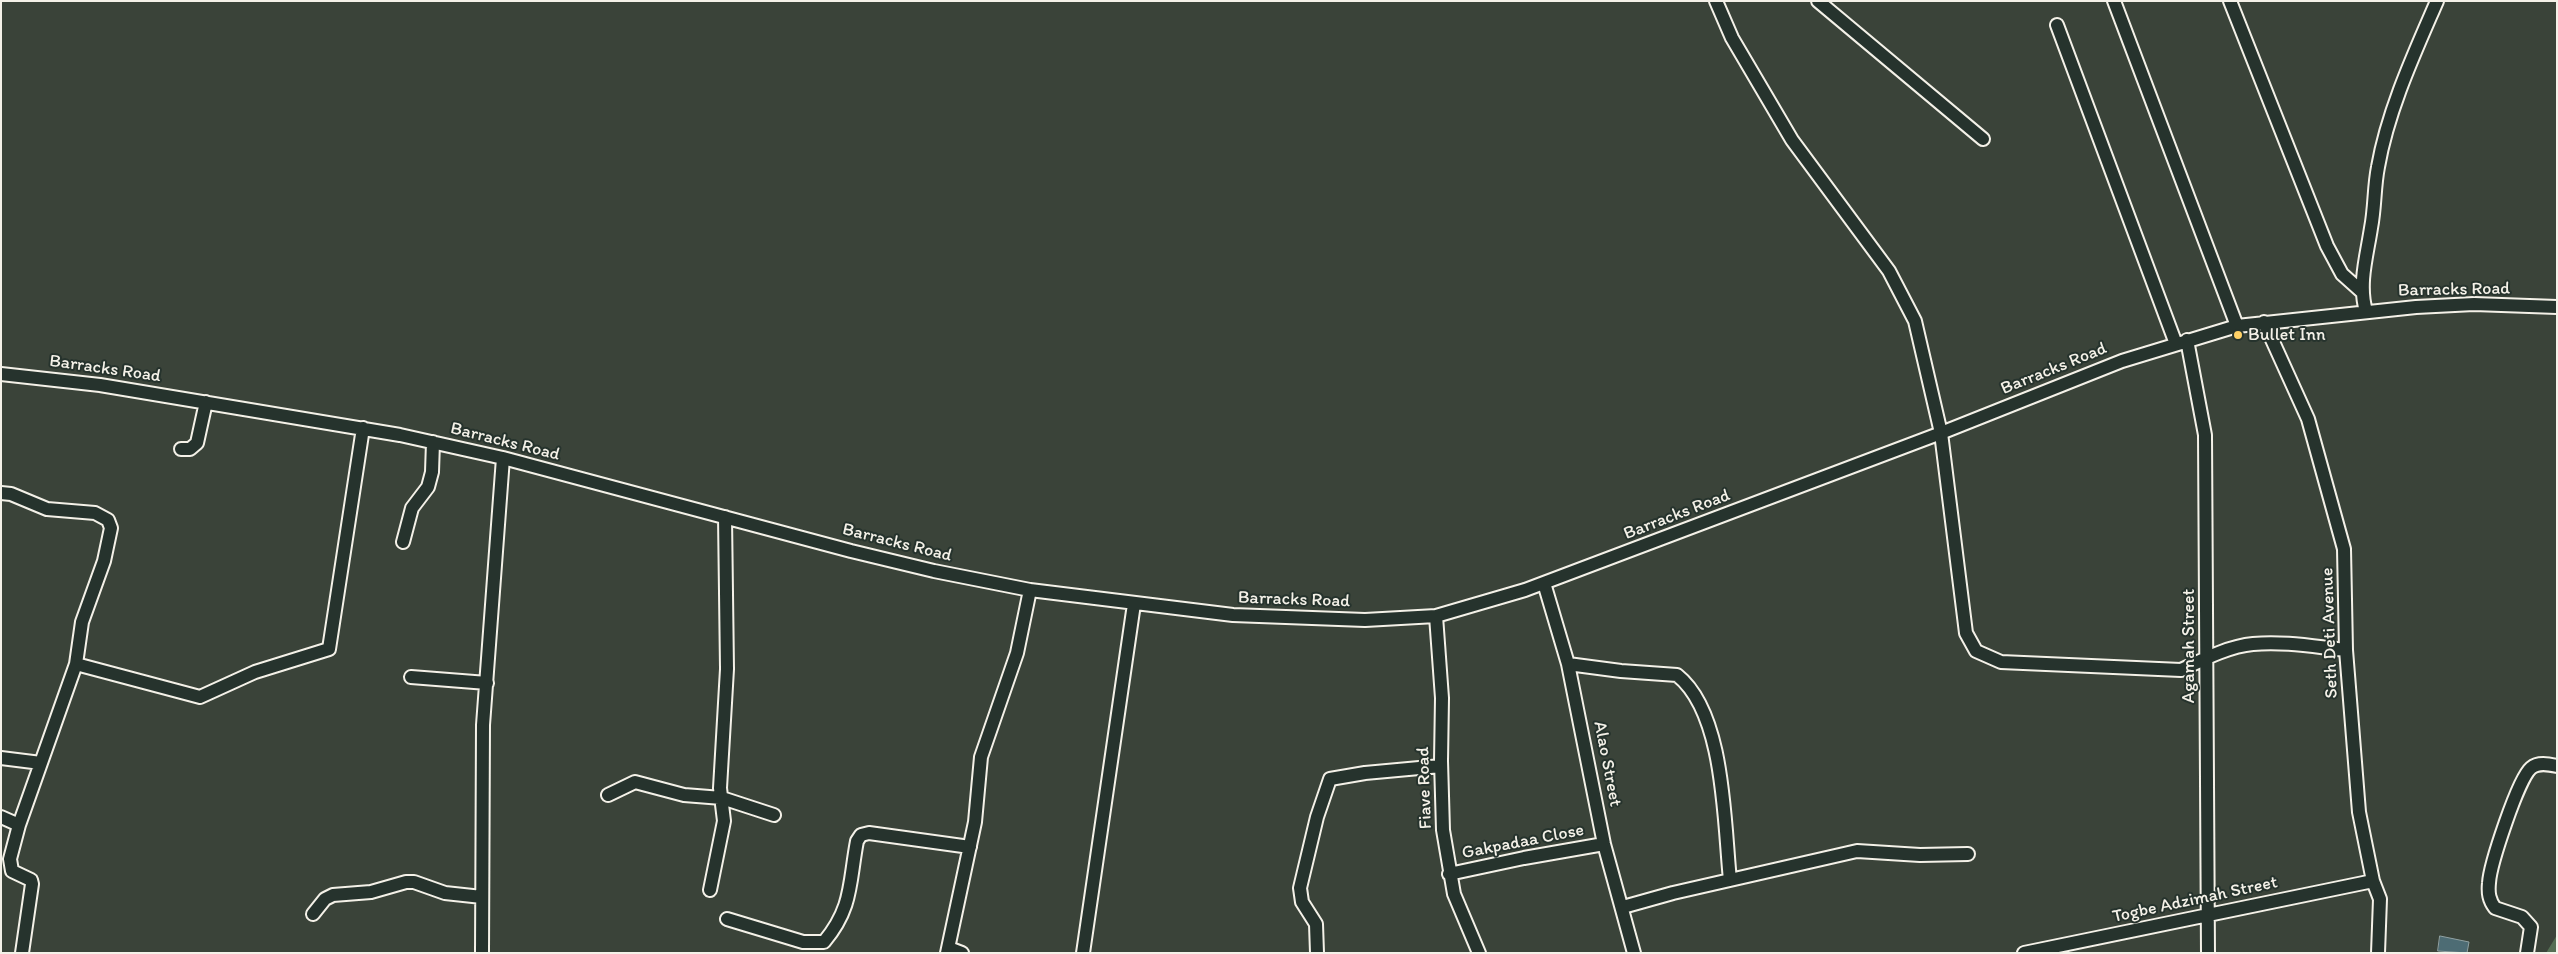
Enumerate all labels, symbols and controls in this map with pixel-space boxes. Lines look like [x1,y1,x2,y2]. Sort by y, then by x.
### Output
street label: Barracks Road [2398,278,2510,302]
place label: Bullet Inn [2248,324,2326,346]
marker: Bullet Inn [2232,329,2244,341]
street label: Barracks Road [1998,338,2110,400]
street label: Barracks Road [48,350,162,388]
street label: Barracks Road [448,418,562,466]
street label: Barracks Road [1621,485,1733,545]
street label: Barracks Road [840,519,954,567]
street label: Seth Deti Avenue [2317,567,2343,699]
street label: Barracks Road [1237,587,1351,613]
street label: Agamah Street [2178,589,2200,703]
street label: Alao Street [1588,719,1626,809]
street label: Fiave Road [1413,746,1437,830]
street label: Gakpadaa Close [1460,820,1586,864]
street label: Togbe Adzimah Street [2110,872,2280,928]

